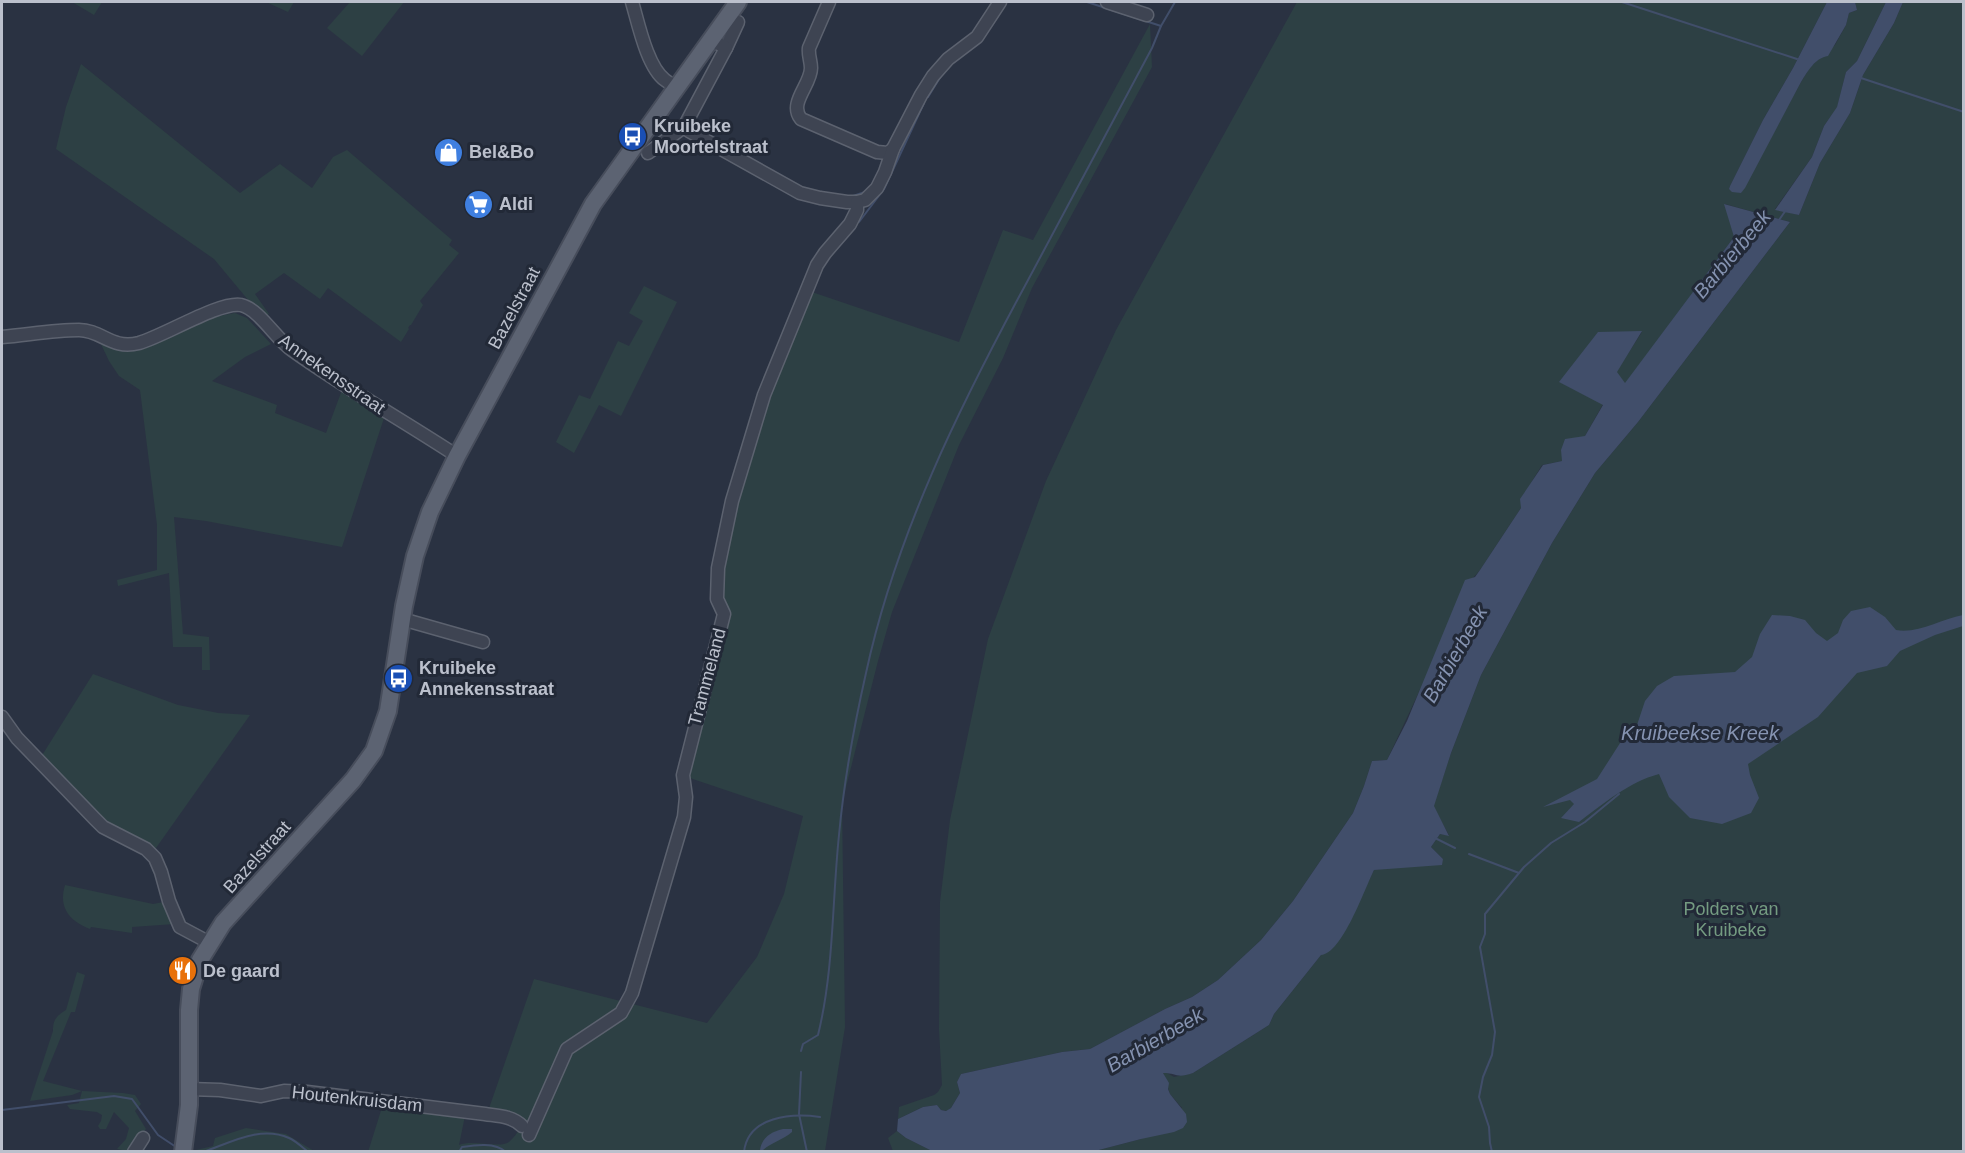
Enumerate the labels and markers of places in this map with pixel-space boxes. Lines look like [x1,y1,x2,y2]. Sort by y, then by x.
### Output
place label: Kruibeke Moortelstraat [654,116,768,157]
bus stop icon: Kruibeke Moortelstraat [617,120,649,152]
shop icon: Bel&Bo [432,136,464,168]
place label: Bel&Bo [469,142,534,162]
supermarket icon: Aldi [462,188,494,220]
place label: Aldi [499,194,533,214]
place label: Kruibeke Annekensstraat [419,658,554,699]
bus stop icon: Kruibeke Annekensstraat [382,662,414,694]
restaurant icon: De gaard [166,955,198,987]
place label: De gaard [203,961,280,981]

